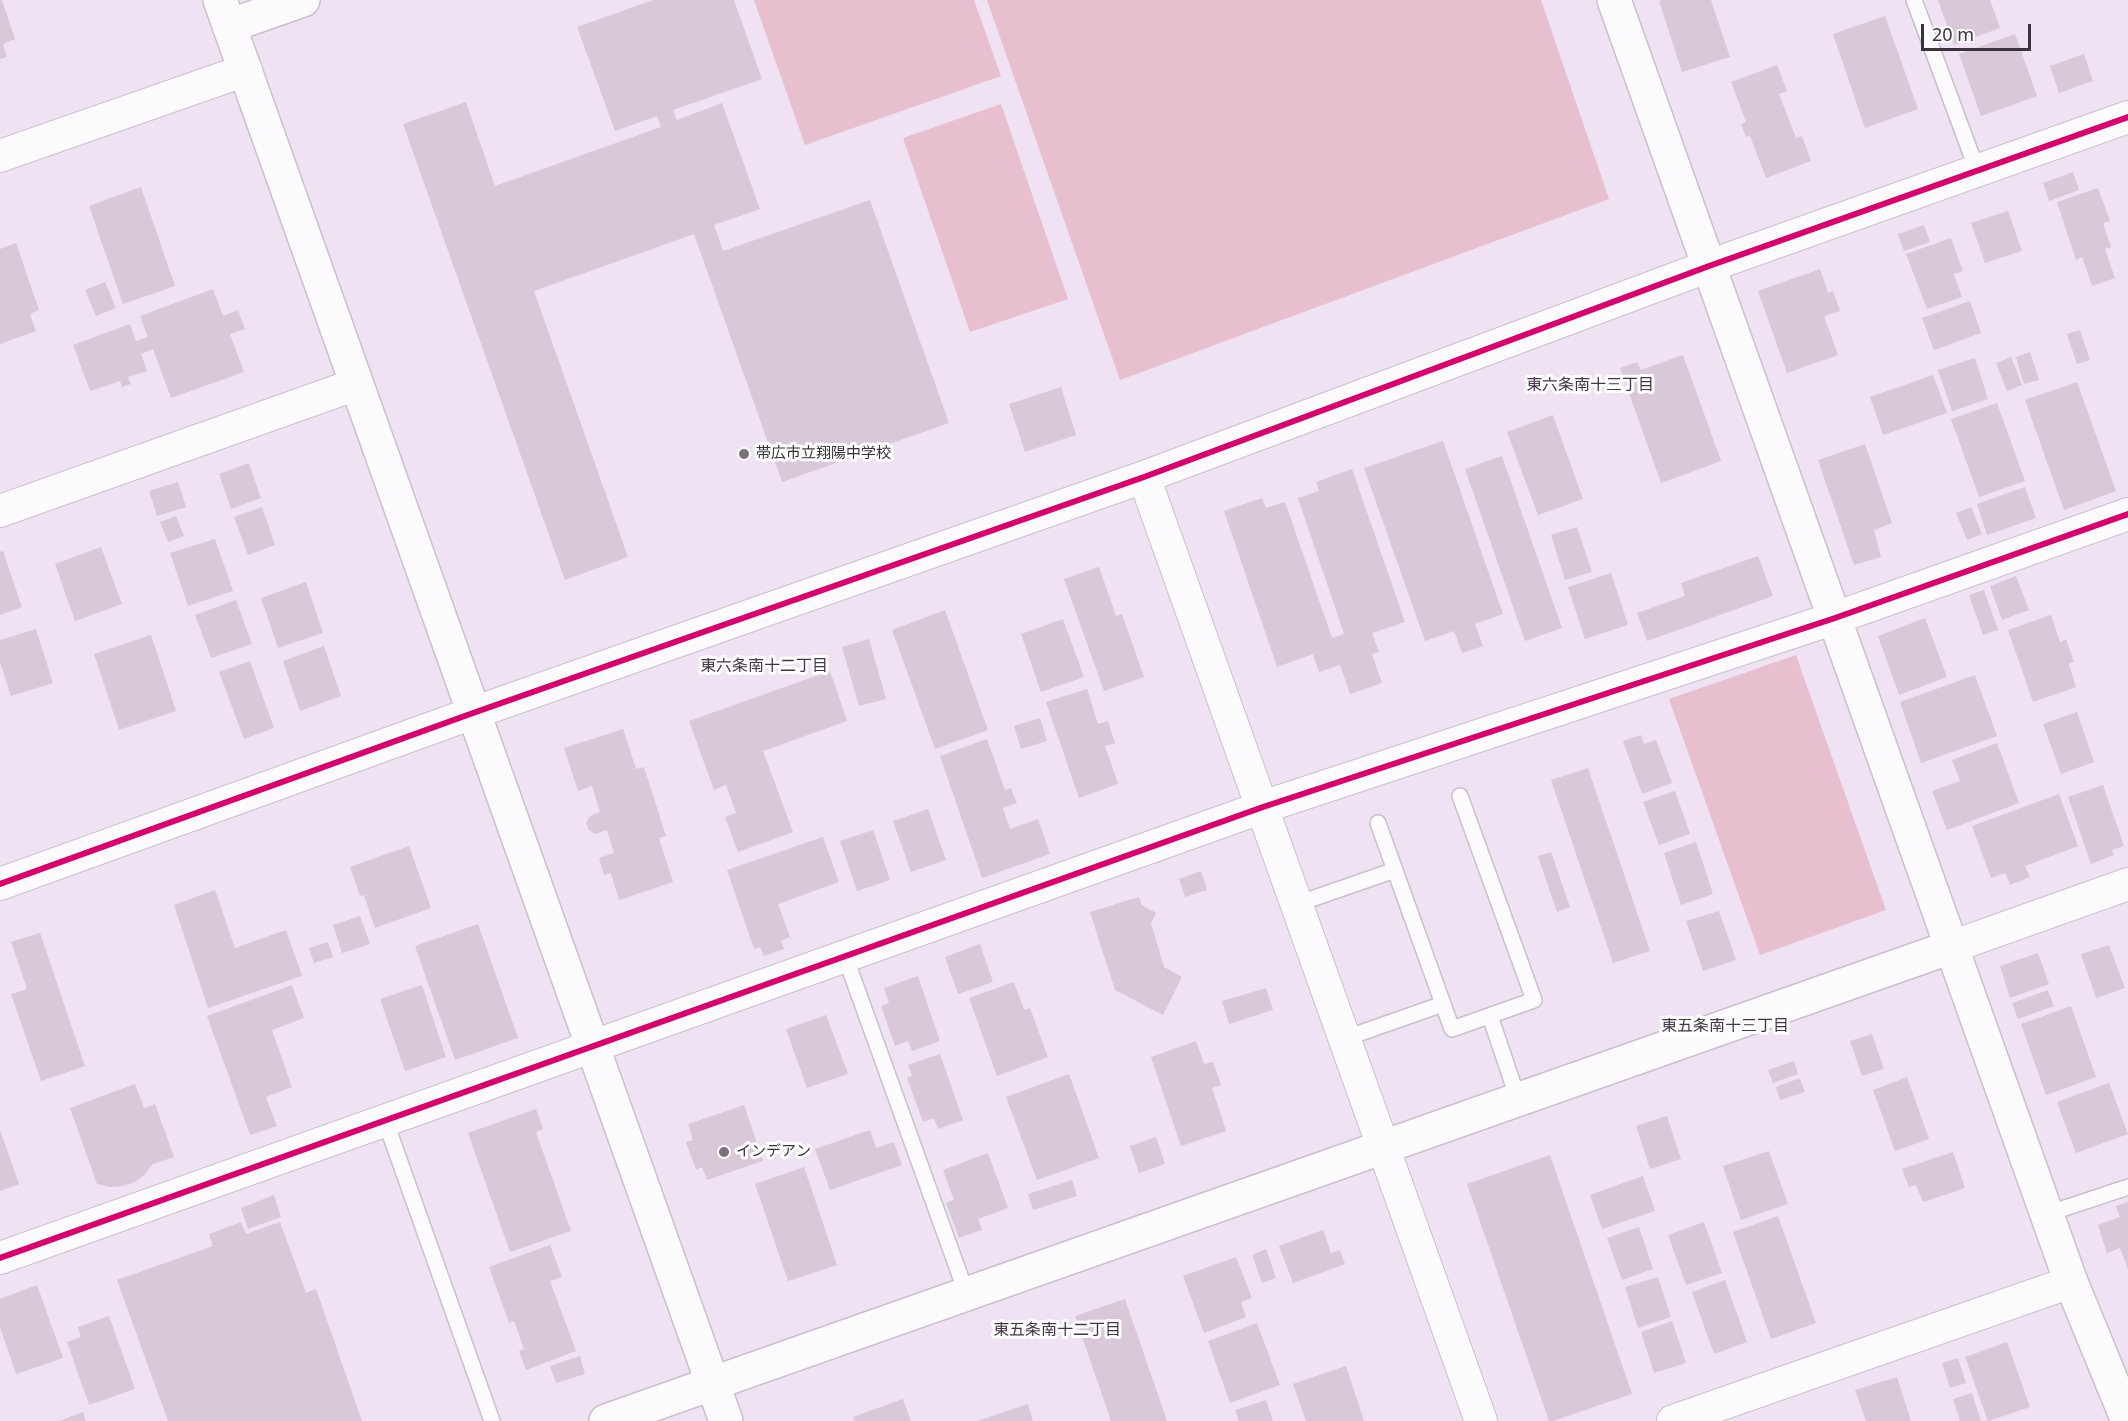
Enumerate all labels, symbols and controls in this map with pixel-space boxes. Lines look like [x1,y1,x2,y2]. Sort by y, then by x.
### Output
scale bar [1924,12,2034,50]
text: 20 m [1932,22,1974,46]
district label: 東六条南十三丁目 [1526,375,1654,395]
place label: 帯広市立翔陽中学校 [756,445,891,463]
marker: 帯広市立翔陽中学校 [737,447,751,461]
district label: 東六条南十二丁目 [700,656,828,676]
district label: 東五条南十三丁目 [1661,1016,1789,1036]
place label: インデアン [736,1143,811,1161]
marker: インデアン [717,1145,731,1159]
district label: 東五条南十二丁目 [993,1320,1121,1340]

